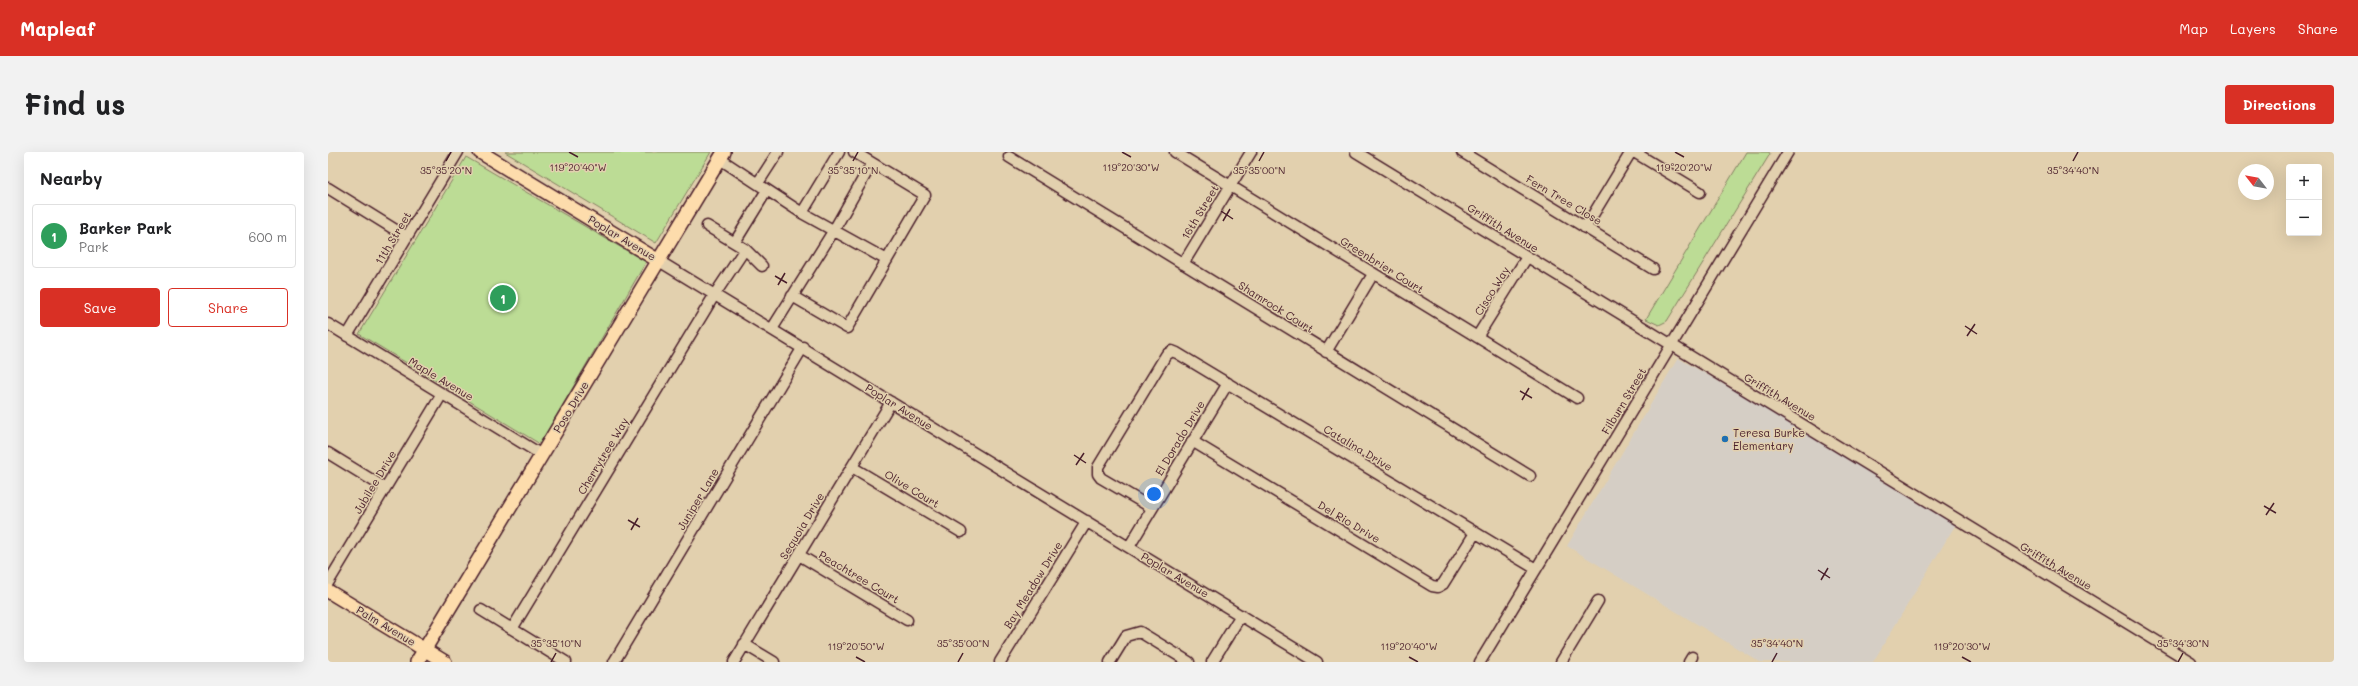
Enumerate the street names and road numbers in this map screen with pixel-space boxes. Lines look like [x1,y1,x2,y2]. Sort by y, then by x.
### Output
street label: Fern Tree Close [1523,171,1605,228]
street label: 16th Street [1177,182,1222,242]
street label: Griffith Avenue [1465,200,1542,256]
street label: 11th Street [371,208,414,267]
street label: Poplar Avenue [586,211,659,264]
street label: Greenbrier Court [1338,233,1427,296]
street label: Cisco Way [1471,263,1513,318]
street label: Shamrock Court [1236,277,1317,336]
street label: Maple Avenue [406,353,477,404]
street label: Filburn Street [1598,364,1650,437]
street label: Griffith Avenue [1741,369,1819,424]
street label: Poso Drive [549,378,592,435]
street label: Poplar Avenue [863,380,936,433]
street label: El Dorado Drive [1151,397,1208,478]
street label: Cherrytree Way [574,414,632,497]
street label: Catalina Drive [1321,421,1396,474]
street label: Jubilee Drive [350,447,399,516]
street label: Juniper Lane [673,465,722,532]
street label: Olive Court [882,466,943,511]
street label: Sequoia Drive [776,489,828,562]
street label: Del Rio Drive [1315,497,1383,546]
street label: Bay Meadow Drive [1000,538,1066,631]
street label: Griffith Avenue [2017,538,2095,593]
street label: Peachtree Court [816,547,902,607]
street label: Poplar Avenue [1139,548,1212,601]
street label: Palm Avenue [354,602,419,649]

